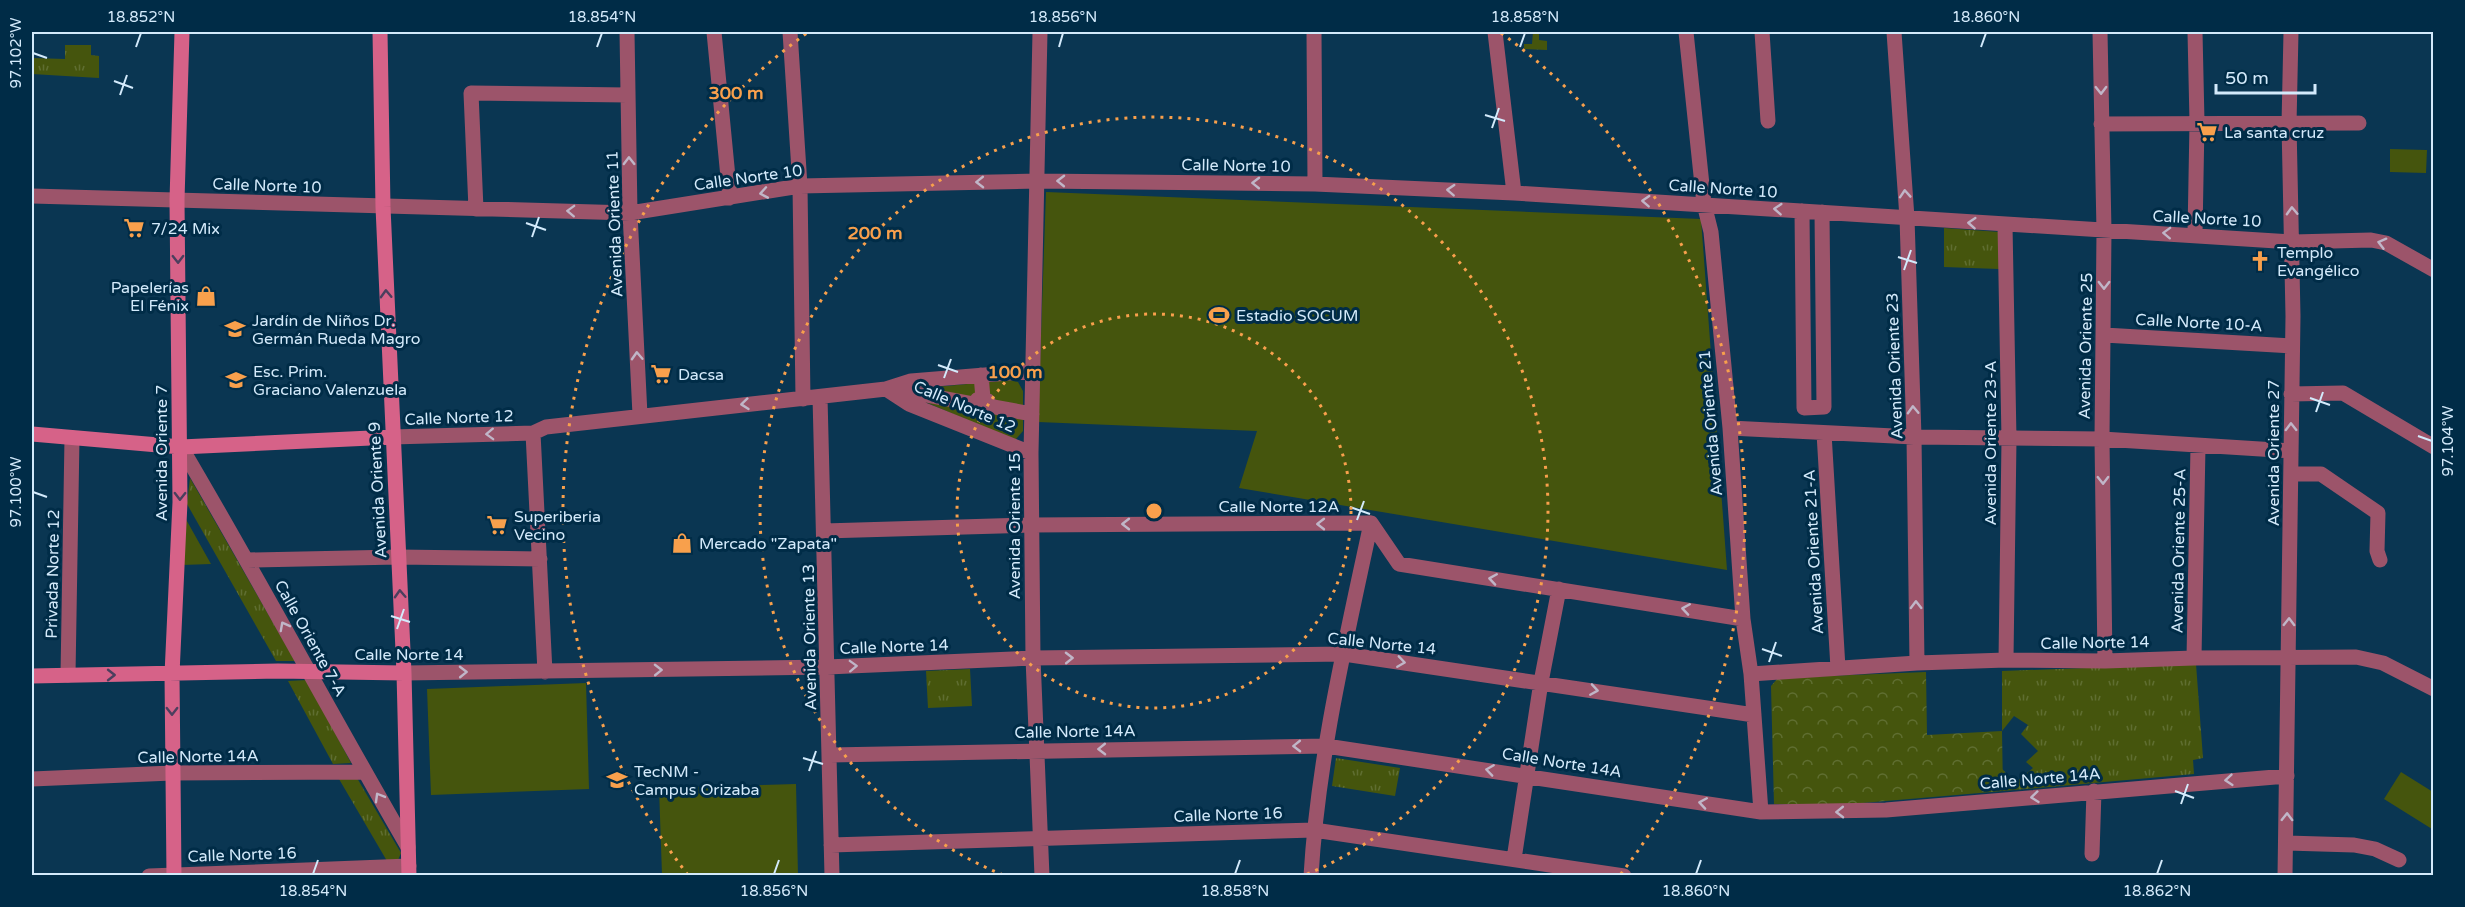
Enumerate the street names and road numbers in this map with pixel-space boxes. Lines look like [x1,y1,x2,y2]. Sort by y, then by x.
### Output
street label: Avenida Oriente 11 [602,150,628,298]
street label: Calle Norte 10 [1181,155,1291,177]
street label: Calle Norte 10 [693,160,804,195]
street label: Calle Norte 10 [212,174,322,198]
street label: Calle Norte 10 [1668,175,1778,203]
street label: Calle Norte 10 [2152,206,2262,232]
street label: Avenida Oriente 25 [2075,273,2097,420]
street label: Avenida Oriente 23 [1882,292,1908,440]
street label: Calle Norte 10-A [2135,310,2263,336]
street label: Avenida Oriente 21 [1695,349,1727,497]
street label: Avenida Oriente 23-A [1981,361,2001,525]
street label: Calle Norte 12 [910,376,1019,437]
street label: Avenida Oriente 27 [2264,380,2284,526]
street label: Avenida Oriente 7 [152,385,172,521]
street label: Calle Norte 12 [404,406,514,430]
street label: Avenida Oriente 9 [364,421,392,559]
street label: Avenida Oriente 15 [1005,453,1025,599]
street label: Avenida Oriente 25-A [2168,468,2190,634]
street label: Avenida Oriente 21-A [1800,469,1828,635]
street label: Calle Norte 12A [1218,497,1340,517]
street label: Privada Norte 12 [42,509,64,639]
street label: Avenida Oriente 13 [799,563,821,710]
street label: Calle Oriente 7-A [270,577,350,700]
street label: Calle Norte 14 [1327,628,1437,660]
street label: Calle Norte 14 [2040,632,2150,654]
street label: Calle Norte 14 [839,635,949,659]
street label: Calle Norte 14 [354,645,464,665]
street label: Calle Norte 14A [1014,721,1136,743]
street label: Calle Norte 14A [1501,744,1623,782]
street label: Calle Norte 14A [137,746,259,768]
street label: Calle Norte 14A [1979,764,2101,794]
street label: Calle Norte 16 [1173,803,1283,827]
street label: Calle Norte 16 [187,843,297,867]

